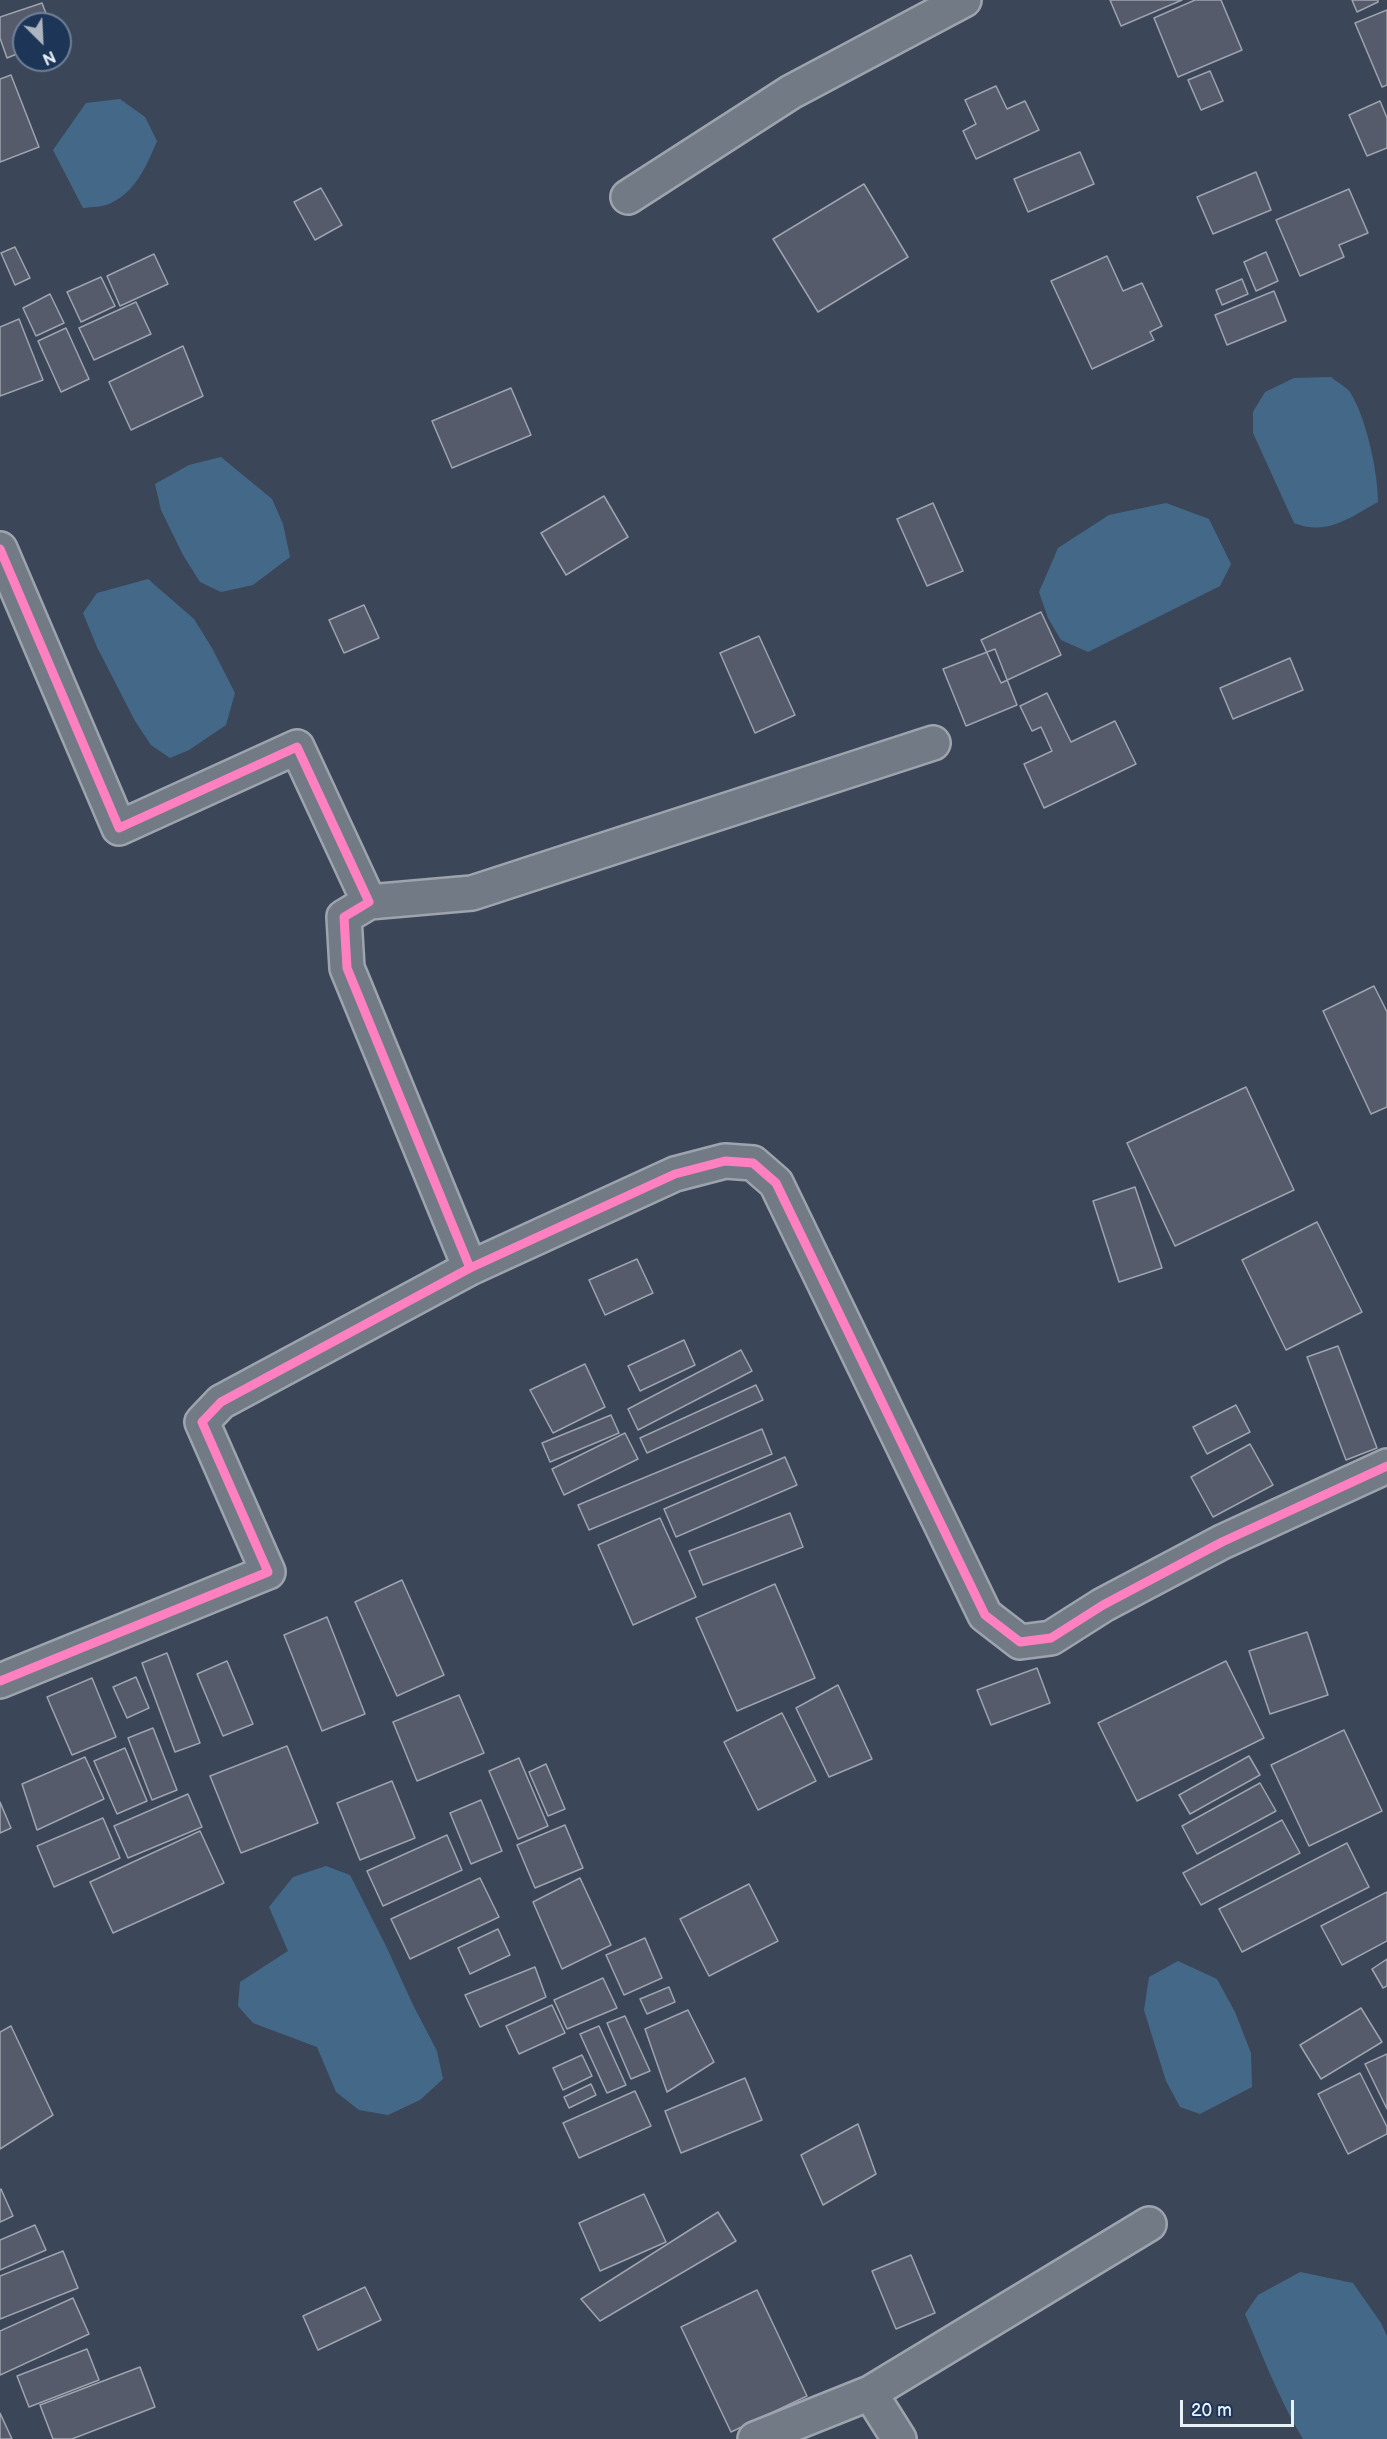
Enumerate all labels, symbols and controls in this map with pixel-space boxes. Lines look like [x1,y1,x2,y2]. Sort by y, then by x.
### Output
north arrow [12,12,72,72]
text: N [39,46,58,68]
scale bar [1183,2388,1297,2426]
text: 20 m [1191,2400,1232,2421]

